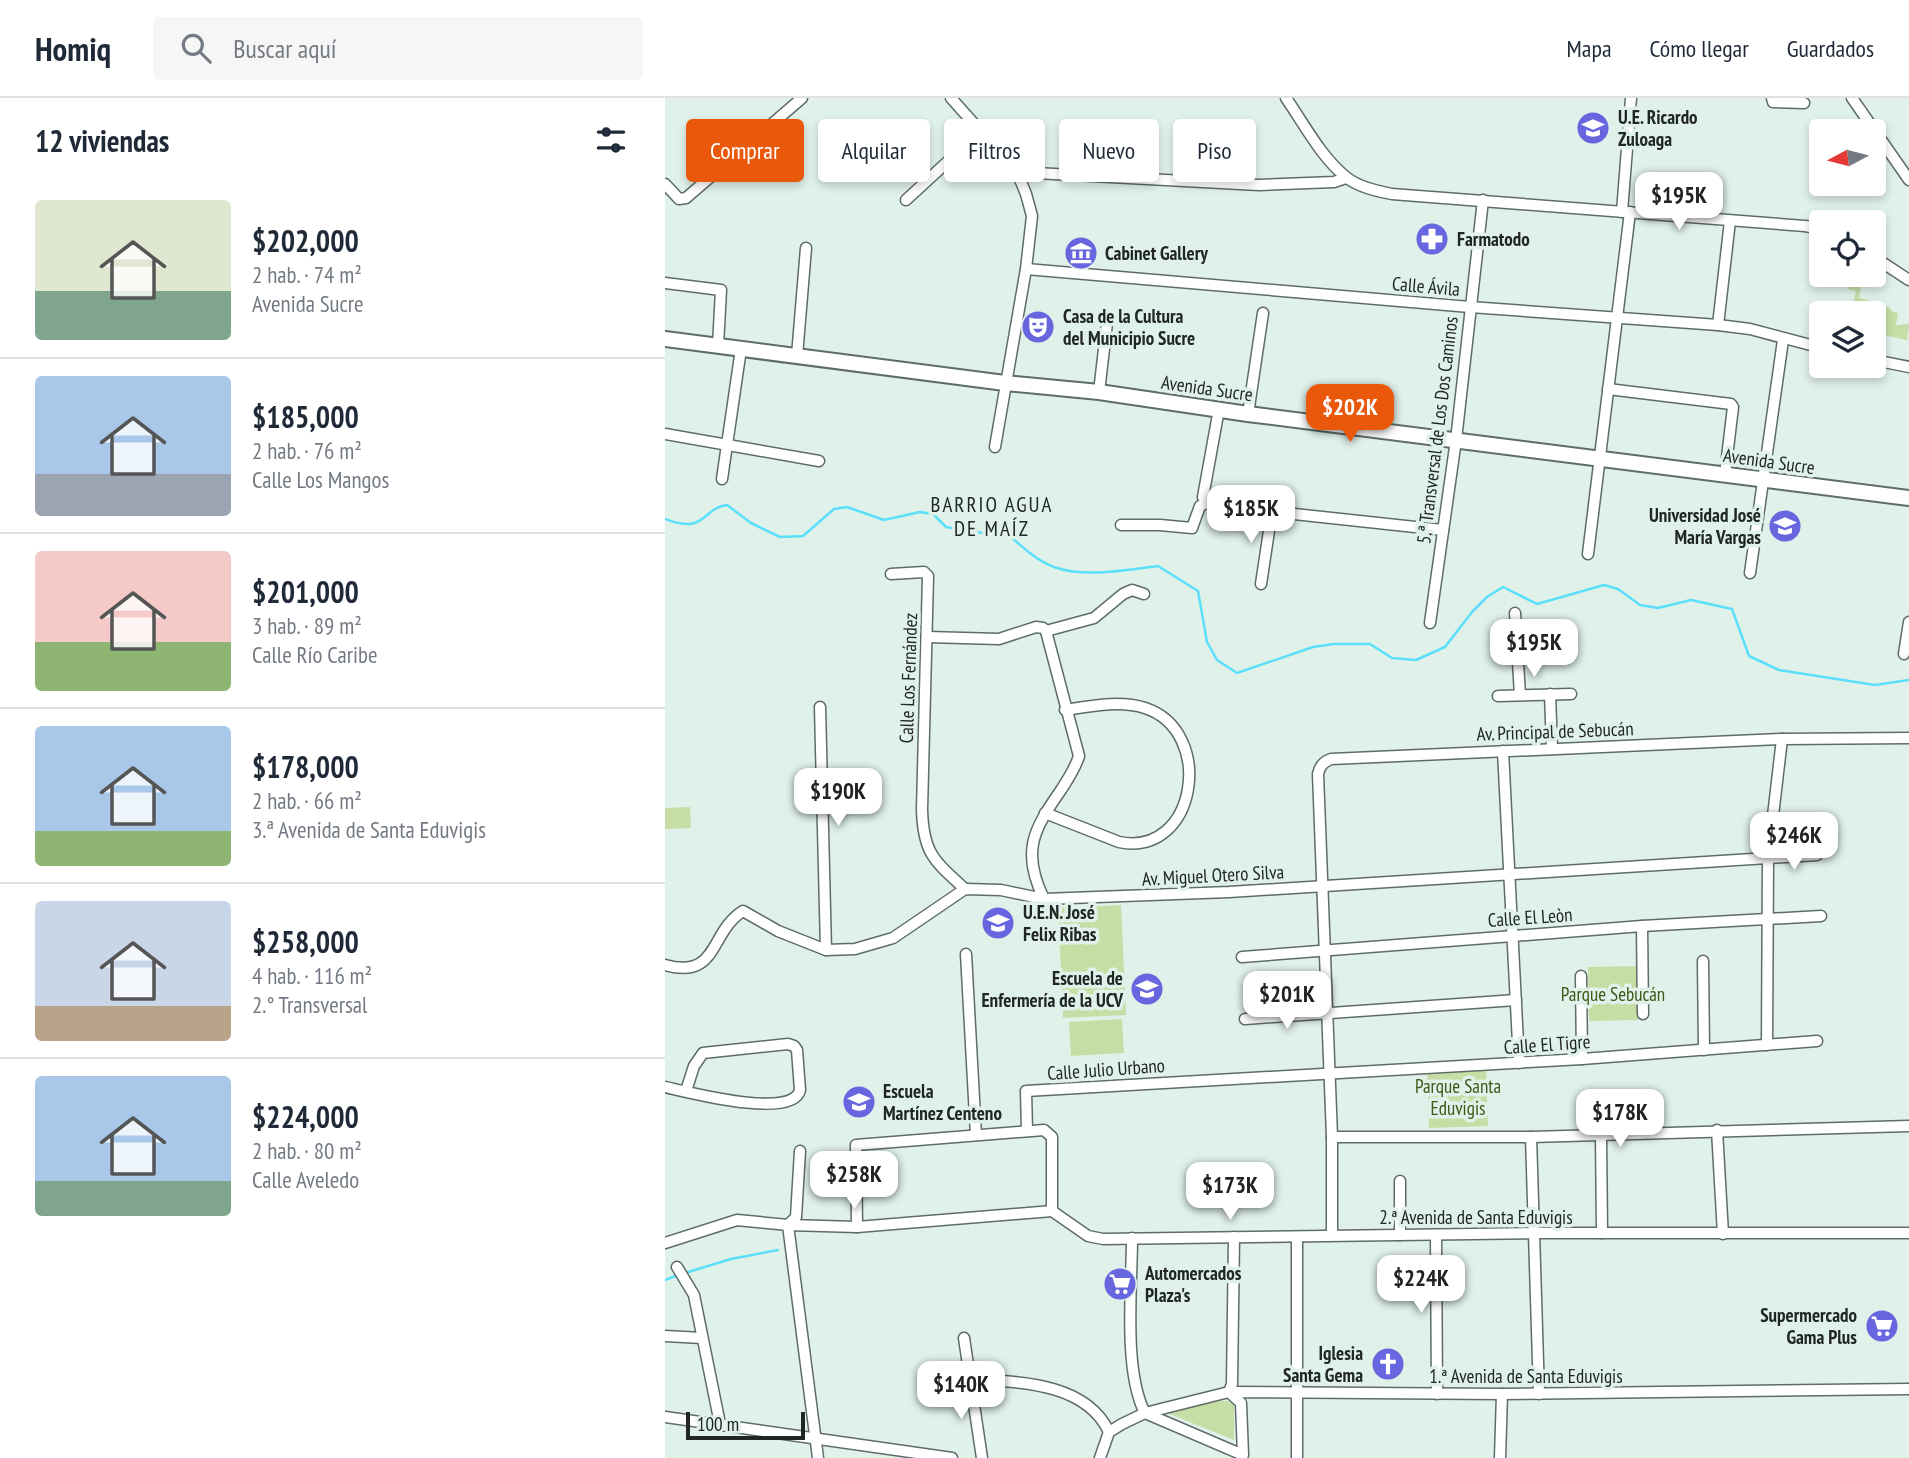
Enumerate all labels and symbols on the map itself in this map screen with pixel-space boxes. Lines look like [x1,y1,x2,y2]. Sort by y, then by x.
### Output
place label: U.E. Ricardo Zuloaga [1618,105,1698,151]
school or university icon: U.E. Ricardo Zuloaga [1574,109,1612,147]
north arrow [1809,119,1887,196]
pin: $195K [1630,172,1728,232]
pharmacy icon: Farmatodo [1413,220,1451,258]
place label: Farmatodo [1457,227,1530,251]
museum icon: Cabinet Gallery [1062,234,1100,272]
place label: Cabinet Gallery [1105,241,1208,265]
street label: Calle Ávila [1391,271,1461,301]
place label: Casa de la Cultura del Municipio Sucre [1063,304,1195,350]
theatre icon: Casa de la Cultura del Municipio Sucre [1019,308,1057,346]
street label: 5.ª Transversal de Los Dos Caminos [1411,315,1463,545]
street label: Avenida Sucre [1160,370,1254,406]
pin: $202K [1301,384,1399,444]
street label: Avenida Sucre [1722,443,1816,479]
pin: $185K [1202,486,1300,545]
district label: BARRIO AGUA DE MAÍZ [931,491,1054,542]
place label: Universidad José María Vargas [1649,503,1761,549]
school or university icon: Universidad José María Vargas [1766,507,1804,545]
street label: Calle Los Fernández [894,612,922,744]
pin: $195K [1485,620,1583,679]
street label: Av. Principal de Sebucán [1476,716,1634,746]
pin: $190K [789,768,887,828]
pin: $246K [1745,812,1843,872]
street label: Av. Miguel Otero Silva [1141,859,1285,891]
place label: U.E.N. José Felix Ribas [1023,900,1097,946]
street label: Calle El Leòn [1487,902,1573,932]
school or university icon: U.E.N. José Felix Ribas [979,904,1017,942]
place label: Escuela de Enfermería de la UCV [981,966,1123,1012]
school or university icon: Escuela de Enfermería de la UCV [1128,970,1166,1008]
pin: $201K [1238,972,1336,1031]
park label: Parque Sebucán [1561,982,1665,1006]
street label: Calle El Tigre [1503,1029,1591,1059]
street label: Calle Julio Urbano [1046,1053,1166,1085]
park label: Parque Santa Eduvigis [1415,1074,1501,1120]
place label: Escuela Martínez Centeno [883,1079,1002,1125]
school or university icon: Escuela Martínez Centeno [840,1083,878,1121]
pin: $178K [1571,1090,1669,1149]
pin: $258K [805,1152,903,1211]
pin: $173K [1181,1162,1279,1222]
street label: 2.ª Avenida de Santa Eduvigis [1379,1205,1573,1229]
pin: $224K [1372,1256,1470,1315]
place label: Automercados Plaza's [1144,1261,1242,1307]
supermarket icon: Automercados Plaza's [1101,1265,1139,1303]
place label: Supermercado Gama Plus [1760,1303,1857,1349]
supermarket icon: Supermercado Gama Plus [1863,1307,1901,1345]
place label: Iglesia Santa Gema [1283,1341,1363,1387]
church icon: Iglesia Santa Gema [1369,1345,1407,1383]
pin: $140K [912,1362,1010,1421]
street label: 1.ª Avenida de Santa Eduvigis [1429,1364,1623,1388]
scale bar [686,1409,805,1441]

